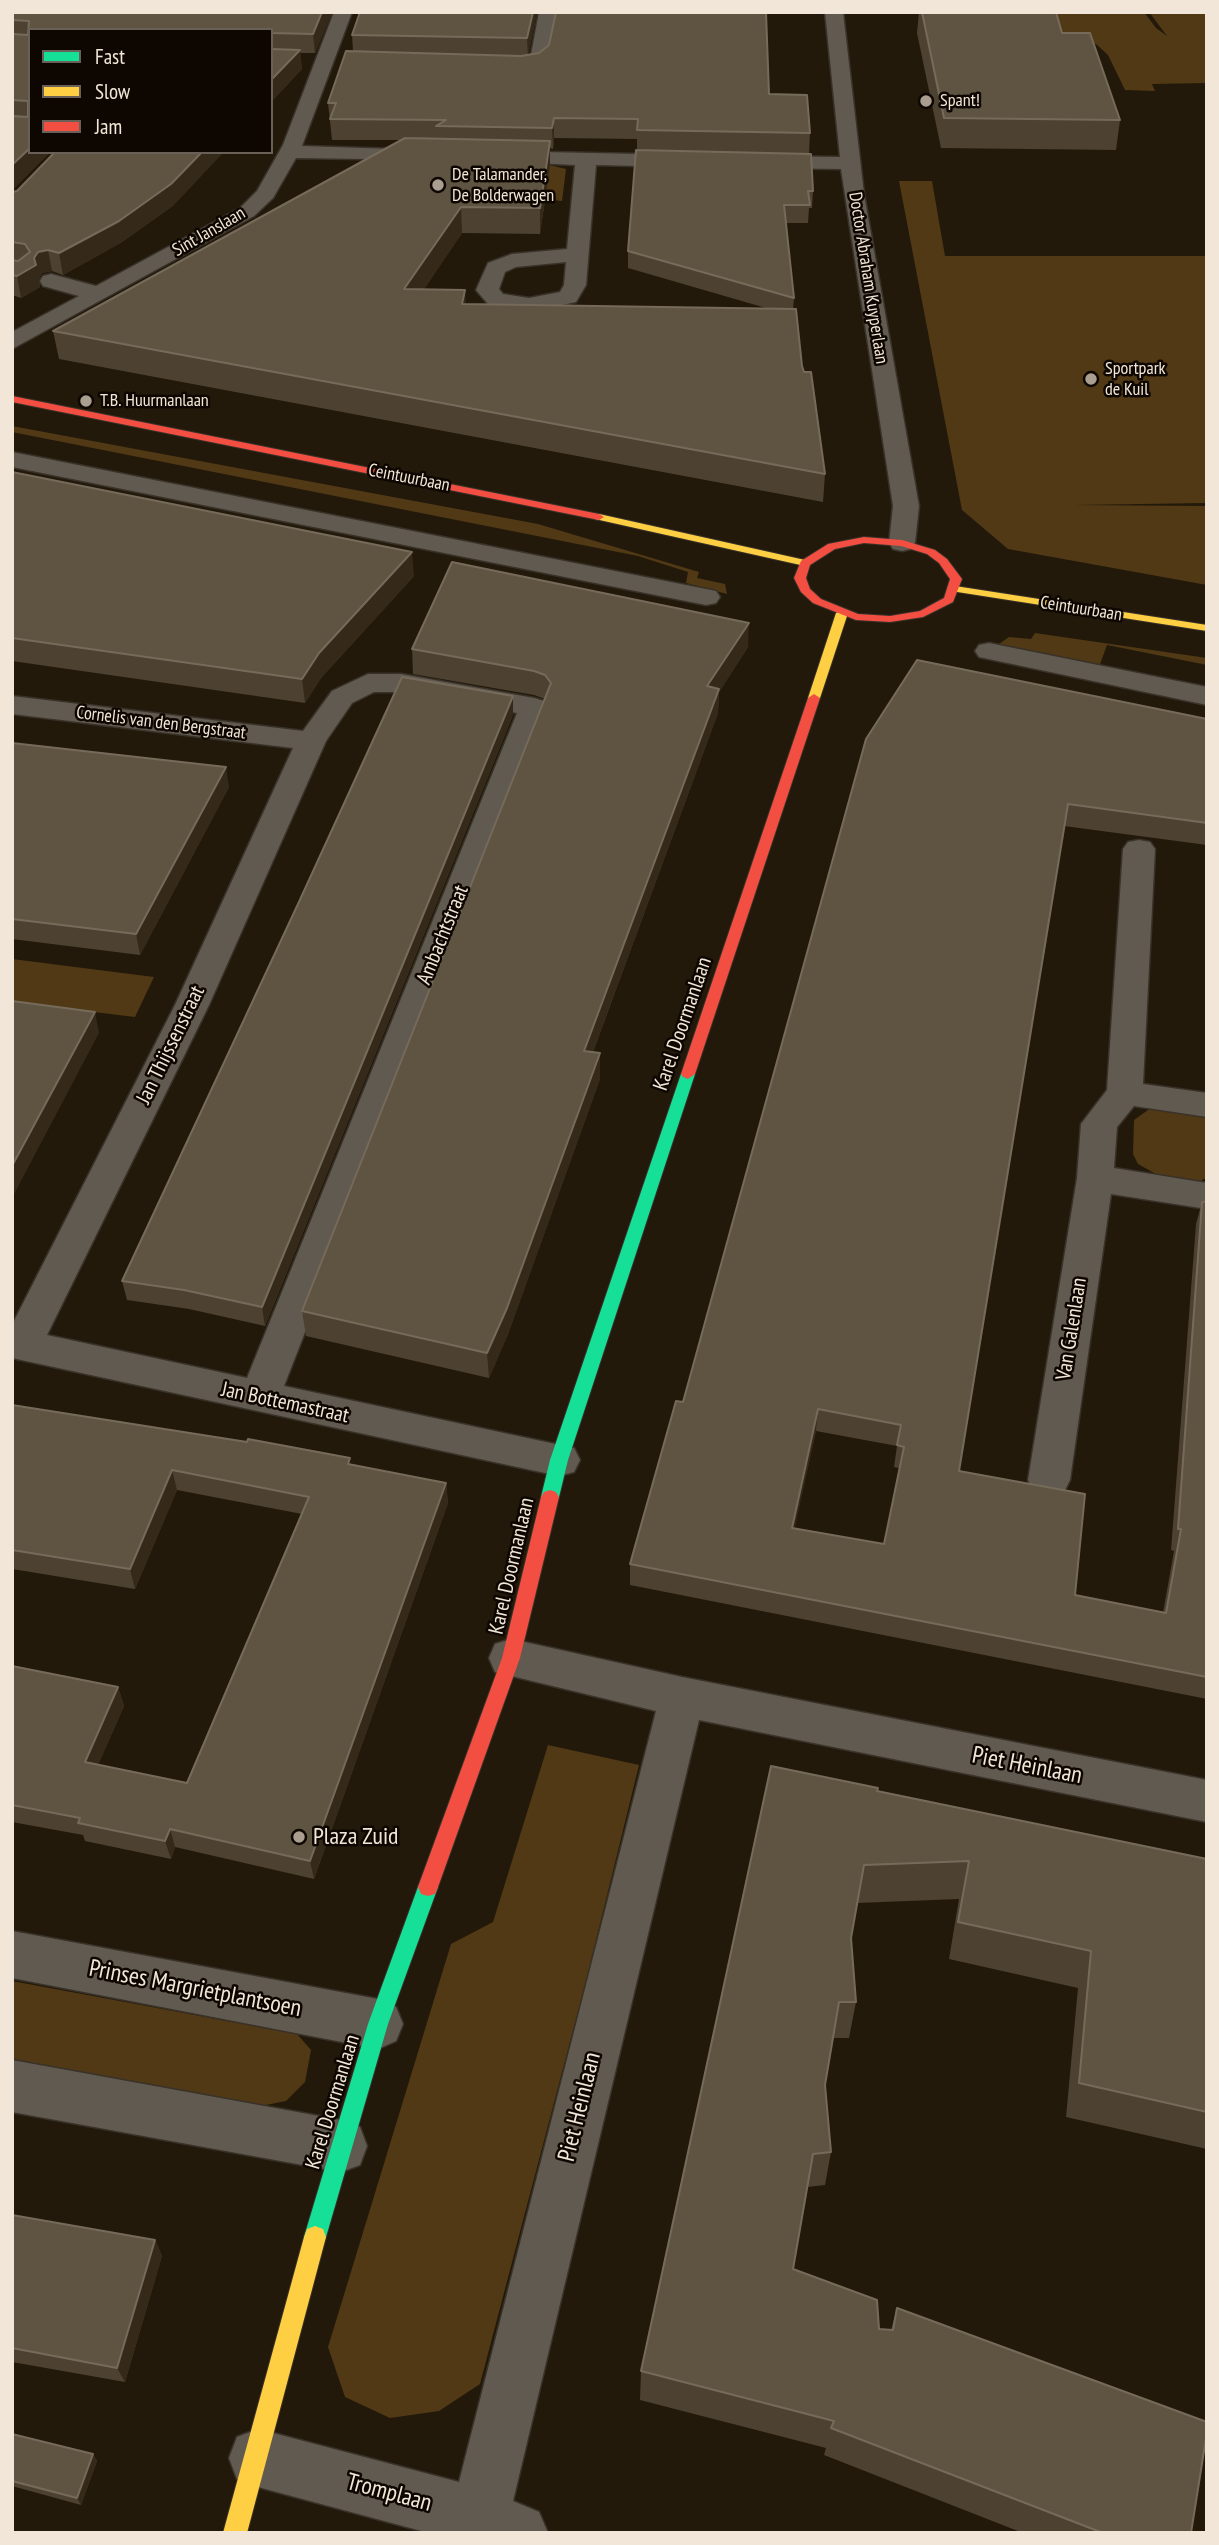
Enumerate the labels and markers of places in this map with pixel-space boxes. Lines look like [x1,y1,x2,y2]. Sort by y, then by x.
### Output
place label: Spant! [940,90,980,112]
marker: Spant! [918,93,934,109]
place label: De Talamander, De Bolderwagen [452,164,554,206]
marker: De Talamander, De Bolderwagen [430,177,446,193]
place label: Sportpark de Kuil [1105,358,1166,400]
marker: Sportpark de Kuil [1083,371,1099,387]
place label: T.B. Huurmanlaan [100,390,209,412]
marker: T.B. Huurmanlaan [78,393,94,409]
place label: Plaza Zuid [313,1823,399,1851]
marker: Plaza Zuid [291,1829,307,1845]

